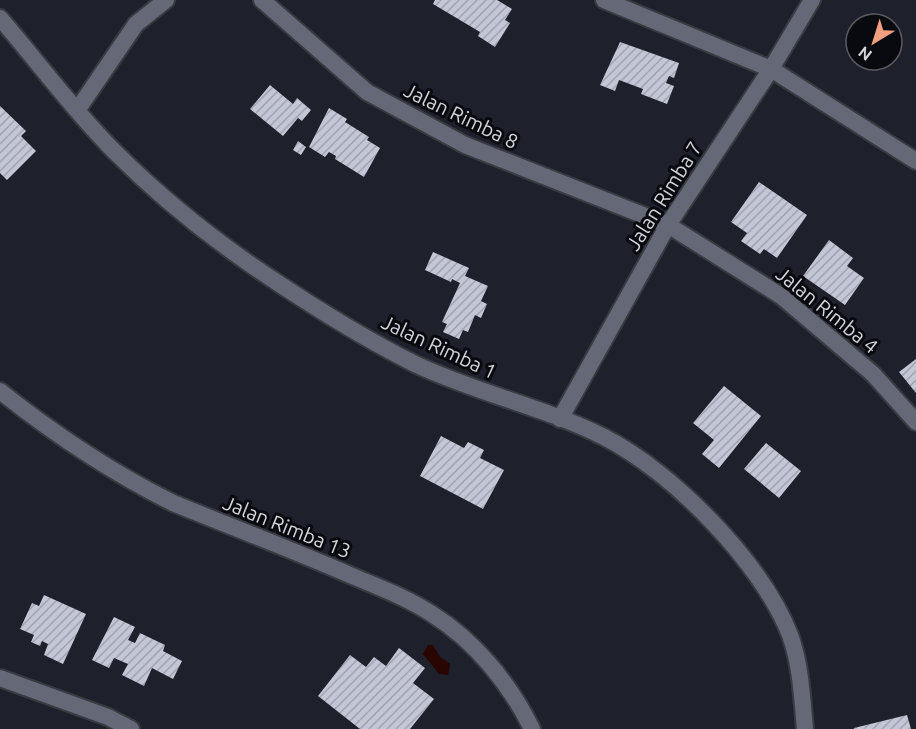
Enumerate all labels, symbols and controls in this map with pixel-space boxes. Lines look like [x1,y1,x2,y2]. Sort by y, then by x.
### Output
north arrow [844,12,904,72]
text: N [855,43,875,65]
street label: Jalan Rimba 8 [400,78,522,153]
street label: Jalan Rimba 7 [621,137,706,254]
street label: Jalan Rimba 4 [772,262,883,358]
street label: Jalan Rimba 1 [378,310,500,383]
street label: Jalan Rimba 13 [220,491,354,563]

